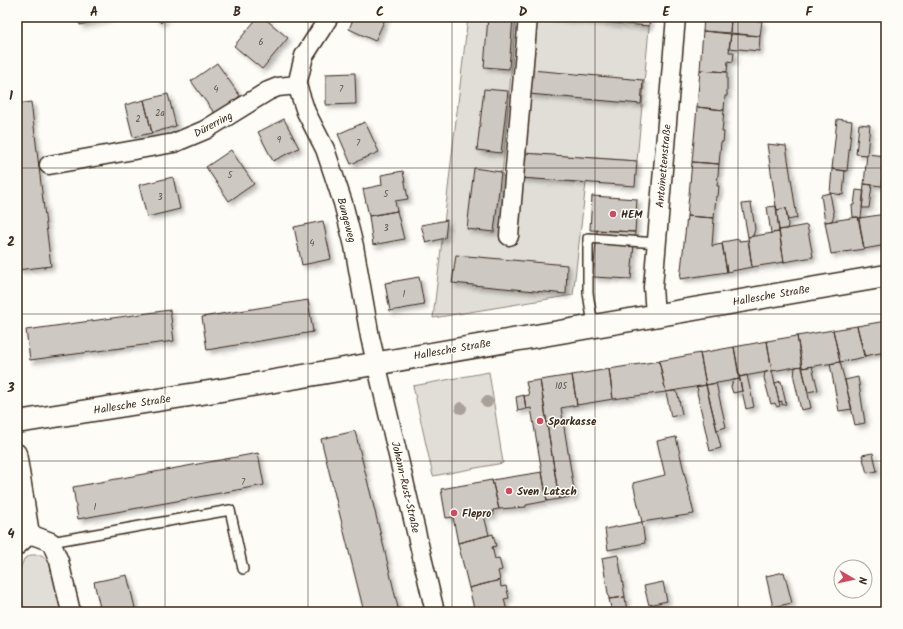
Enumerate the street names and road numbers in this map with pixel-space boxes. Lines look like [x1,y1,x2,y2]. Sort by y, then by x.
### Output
street label: Dürerring [191,107,236,143]
street label: Antoinettenstraße [651,124,677,209]
street label: Bungeweg [331,196,361,245]
street label: Hallesche Straße [731,280,811,312]
street label: Hallesche Straße [412,334,492,366]
street label: Hallesche Straße [92,390,172,420]
street label: Johann-Rust-Straße [386,439,424,535]

